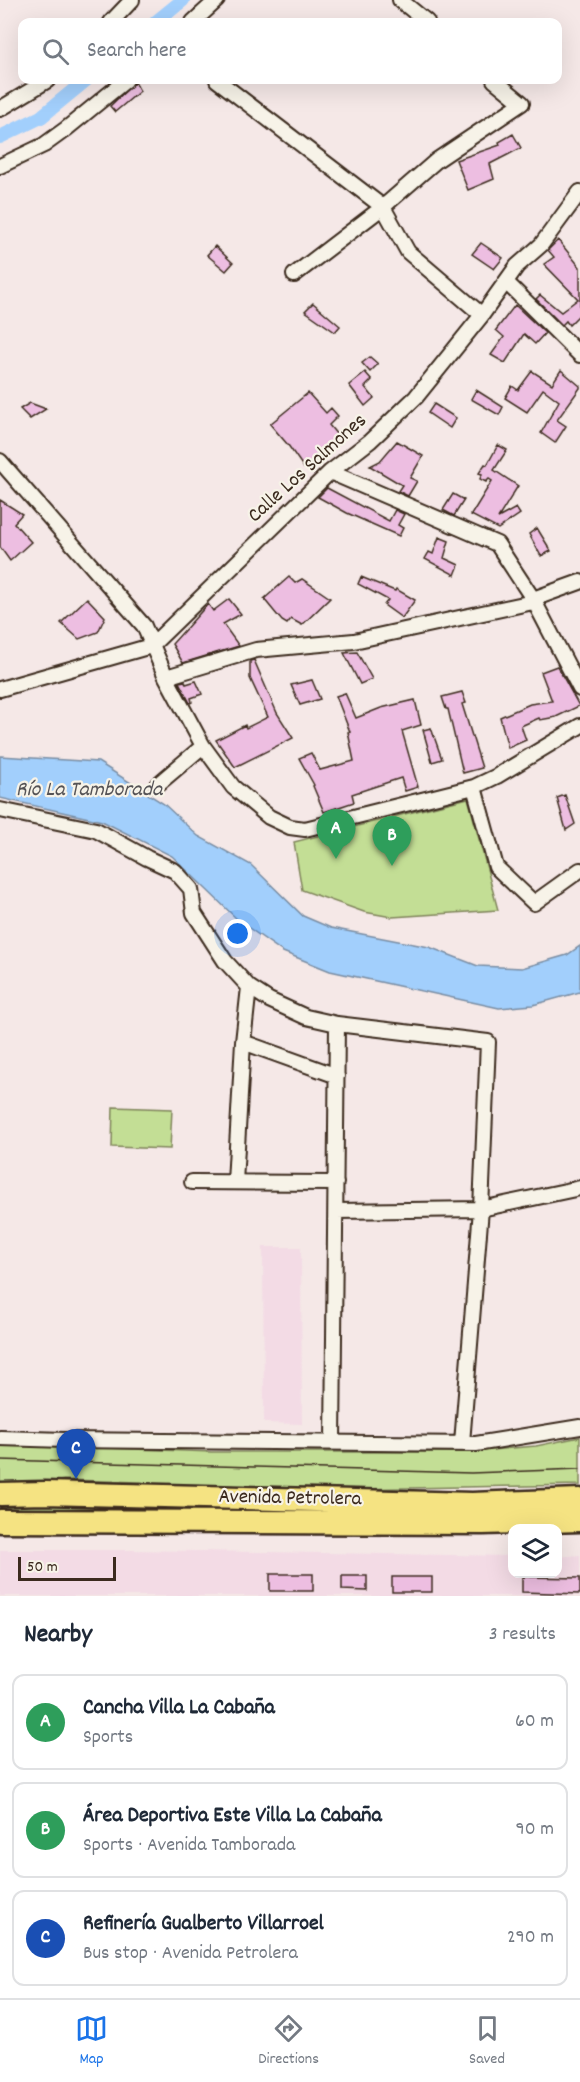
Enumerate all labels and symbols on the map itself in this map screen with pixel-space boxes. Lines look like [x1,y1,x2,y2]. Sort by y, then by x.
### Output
street label: Calle Los Salmones [242,407,374,531]
water label: Río La Tamborada [16,775,164,806]
pin: A [316,810,356,859]
pin: B [372,816,412,866]
your location [223,919,252,948]
pin: C [56,1430,96,1479]
street label: Avenida Petrolera [218,1483,363,1515]
scale bar [18,1554,116,1582]

